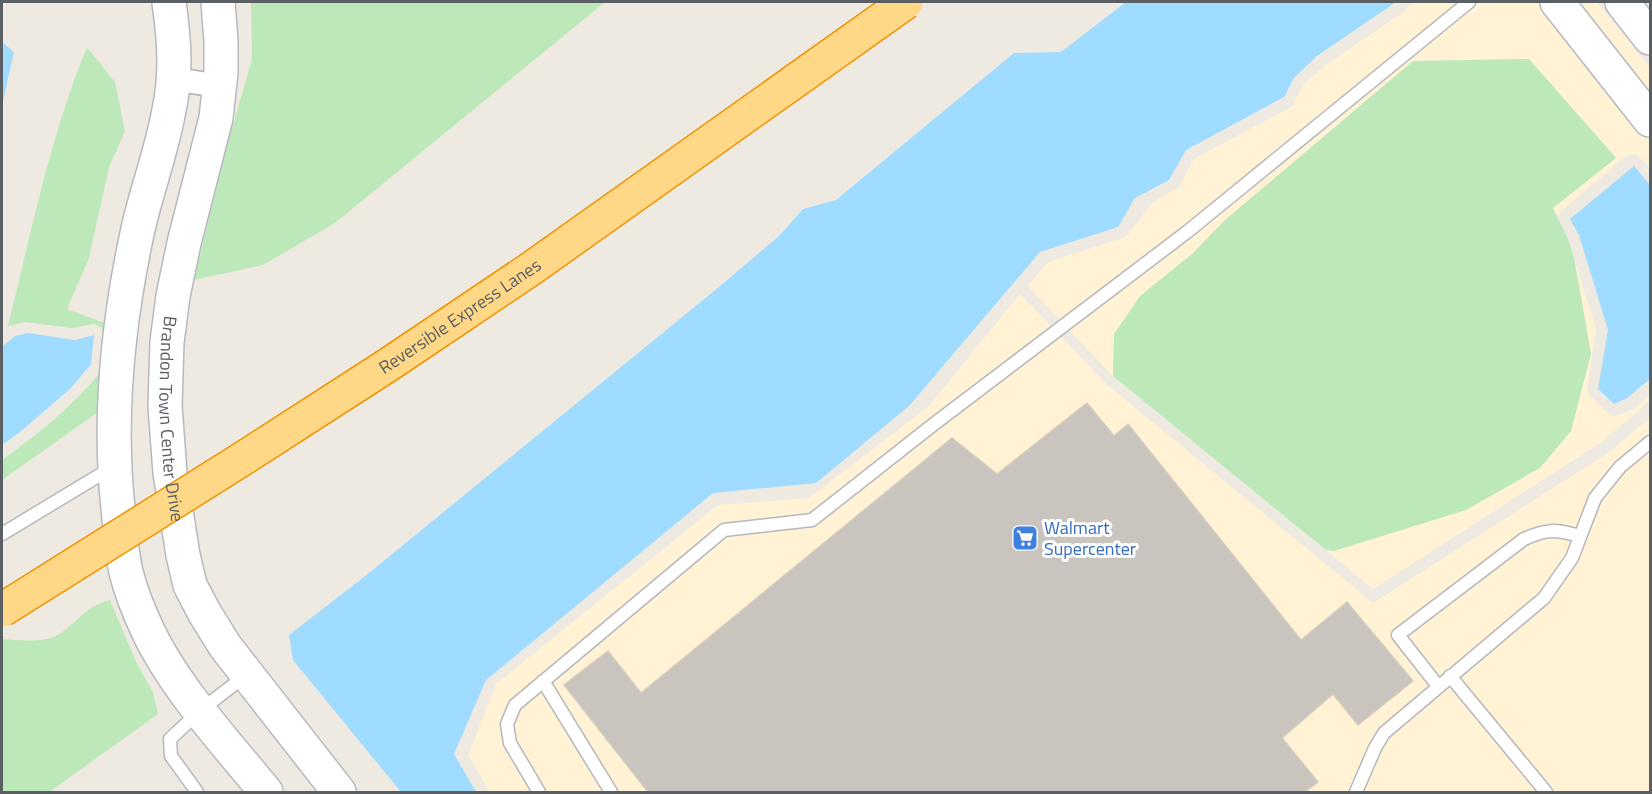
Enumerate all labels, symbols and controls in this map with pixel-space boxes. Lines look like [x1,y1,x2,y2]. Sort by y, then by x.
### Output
street label: Reversible Express Lanes [373,252,547,381]
street label: Brandon Town Center Drive [152,314,192,524]
place label: Walmart Supercenter [1044,514,1136,562]
supermarket icon: Walmart Supercenter [1010,523,1040,553]

